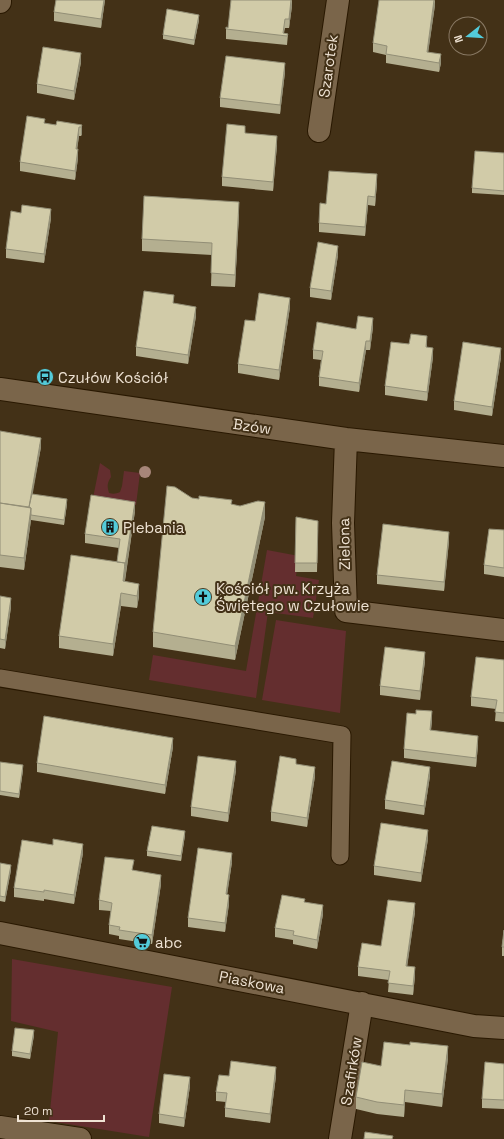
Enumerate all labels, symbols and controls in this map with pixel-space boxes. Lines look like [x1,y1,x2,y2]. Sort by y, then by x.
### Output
north arrow [448,16,488,56]
street label: Szarotek [314,33,342,99]
text: N [451,33,466,44]
bus stop icon: Czułów Kościół [35,367,55,387]
place label: Czułów Kościół [58,368,169,387]
street label: Bzów [232,414,272,438]
building icon: Plebania [100,517,120,537]
street label: Zielona [334,517,354,570]
place label: Plebania [123,518,185,537]
place label: Kościół pw. Krzyża Świętego w Czułowie [216,579,370,615]
church icon: Kościół pw. Krzyża Świętego w Czułowie [193,587,213,607]
supermarket icon: abc [132,932,152,952]
place label: abc [155,933,182,952]
street label: Piaskowa [218,966,287,998]
street label: Szafirków [336,1035,366,1107]
scale bar [18,1097,104,1123]
text: 20 m [24,1103,52,1119]

